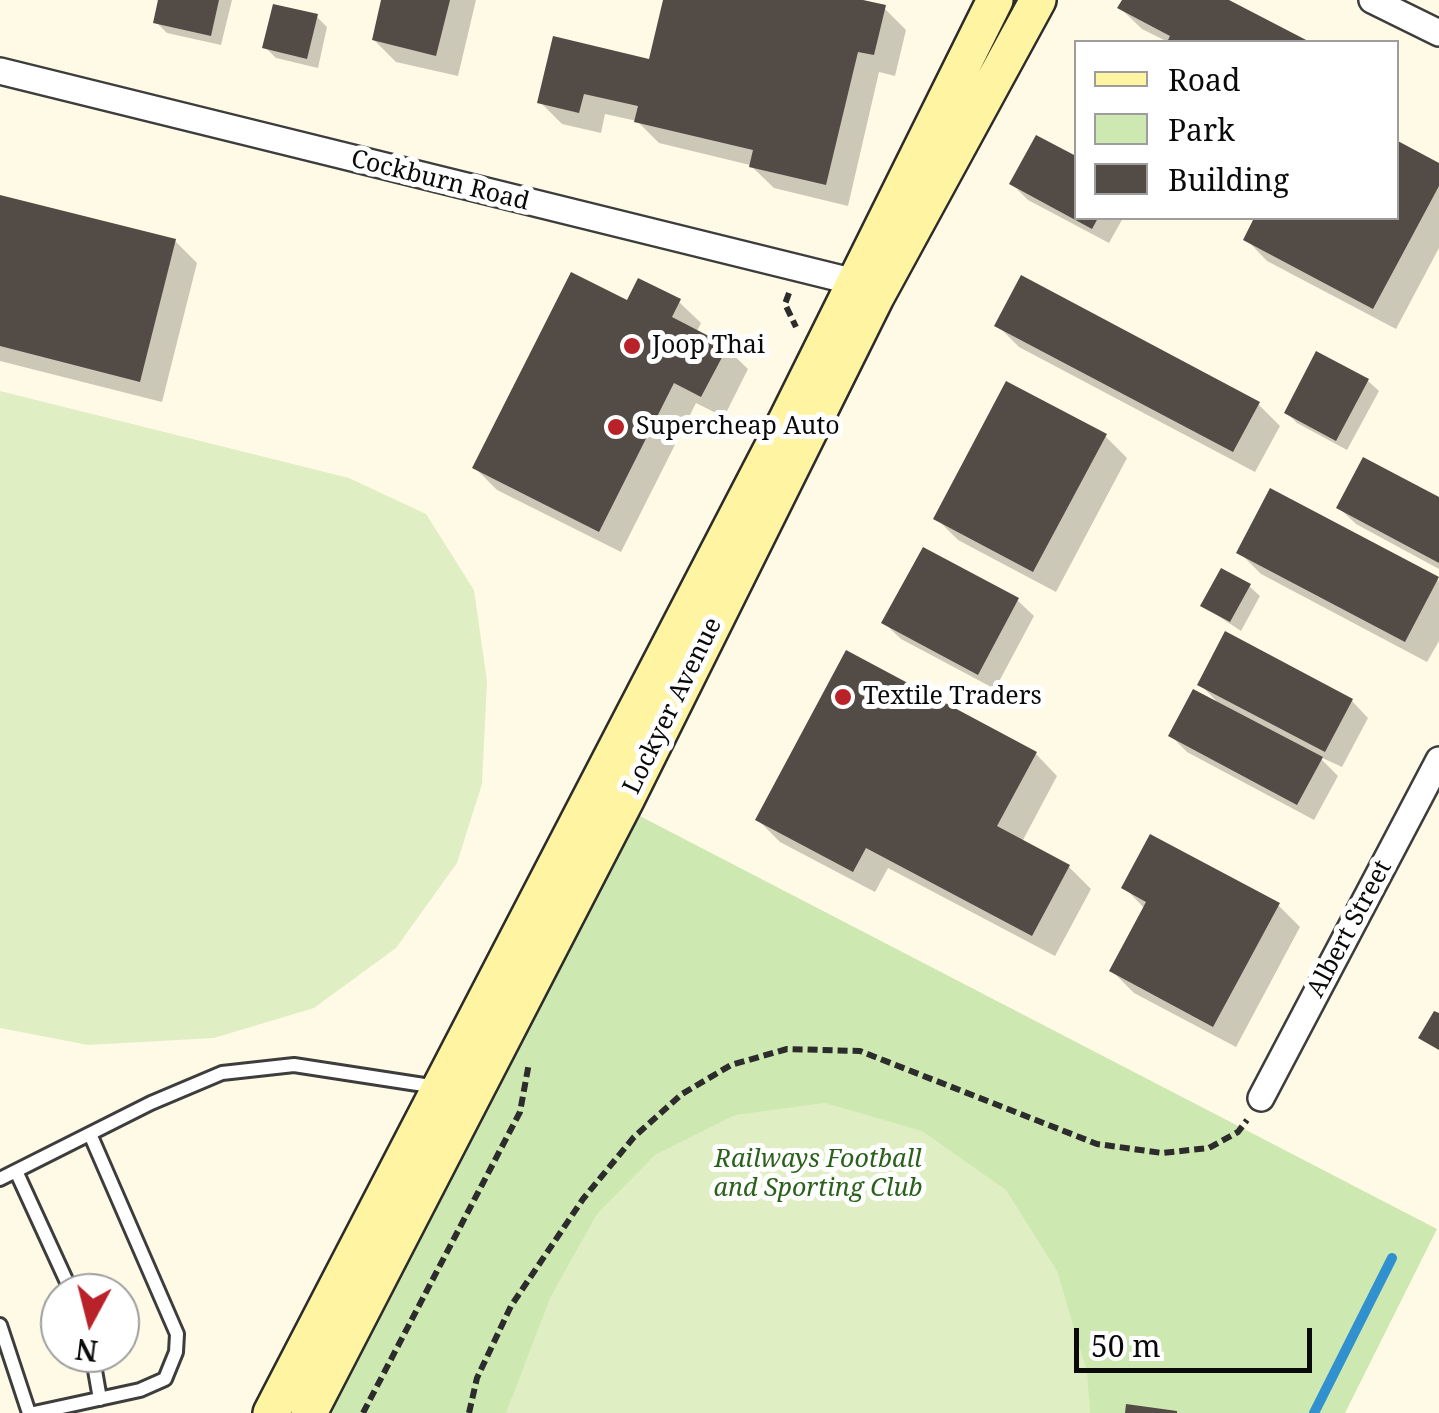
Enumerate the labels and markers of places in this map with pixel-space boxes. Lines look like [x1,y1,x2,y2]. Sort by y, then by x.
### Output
place label: Joop Thai [652,331,765,361]
marker: Joop Thai [621,335,643,357]
place label: Supercheap Auto [636,412,840,442]
marker: Supercheap Auto [605,416,627,438]
place label: Textile Traders [863,682,1042,712]
marker: Textile Traders [832,686,854,708]

